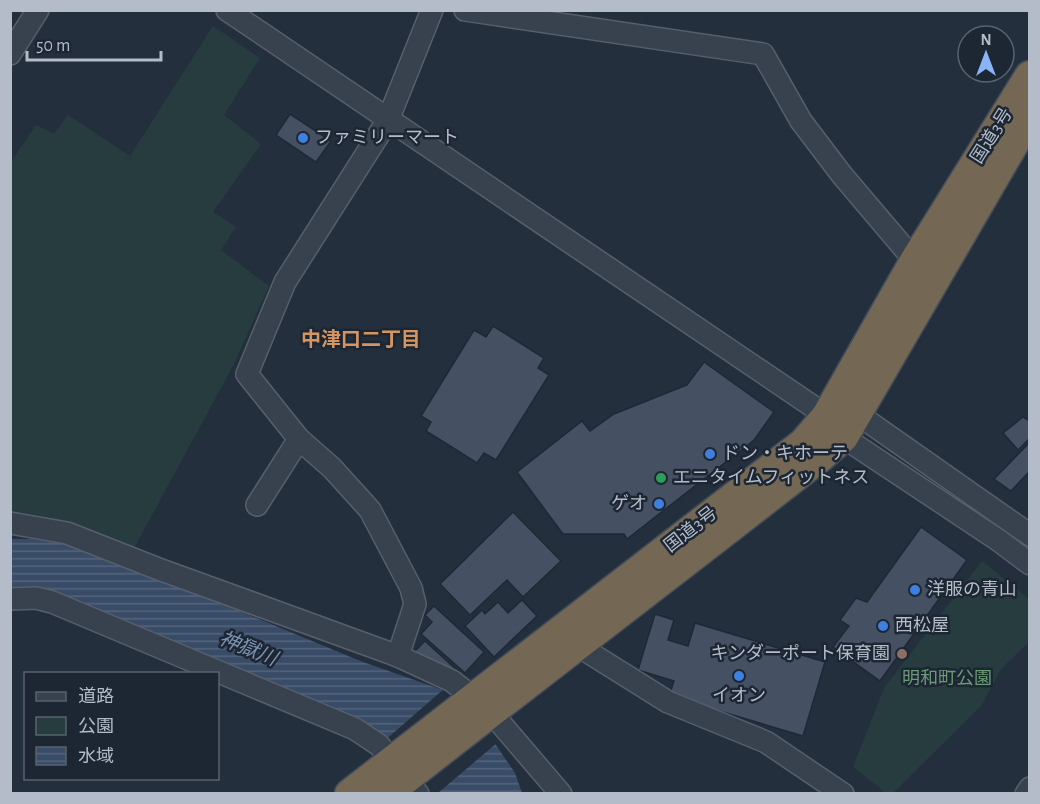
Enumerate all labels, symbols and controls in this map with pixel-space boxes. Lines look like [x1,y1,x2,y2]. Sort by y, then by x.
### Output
scale bar [27,24,160,62]
north arrow [956,24,1016,84]
text: N [980,32,992,48]
text: 50 m [36,37,70,55]
street label: 国道3号 [966,104,1016,167]
place label: ファミリーマート [315,129,459,147]
marker: ファミリーマート [296,131,310,145]
district label: 中津口二丁目 [301,329,421,350]
place label: ドン・キホーテ [722,444,848,463]
marker: ドン・キホーテ [703,447,717,461]
place label: エニタイムフィットネス [673,468,869,487]
marker: エニタイムフィットネス [654,471,668,485]
place label: ゲオ [611,494,647,513]
marker: ゲオ [652,497,666,511]
street label: 国道3号 [660,502,721,556]
place label: 洋服の青山 [927,579,1017,599]
marker: 洋服の青山 [908,583,922,597]
place label: 西松屋 [895,616,949,635]
marker: 西松屋 [876,619,890,633]
water label: 神獄川 [216,628,282,670]
place label: キンダーポート保育園 [711,643,890,663]
marker: キンダーポート保育園 [895,647,909,661]
park label: 明和町公園 [902,668,992,688]
marker: イオン [732,669,746,683]
legend [24,672,219,780]
text: 道路 [78,686,114,706]
place label: イオン [712,686,766,705]
text: 公園 [78,717,114,736]
text: 水域 [78,747,114,766]

